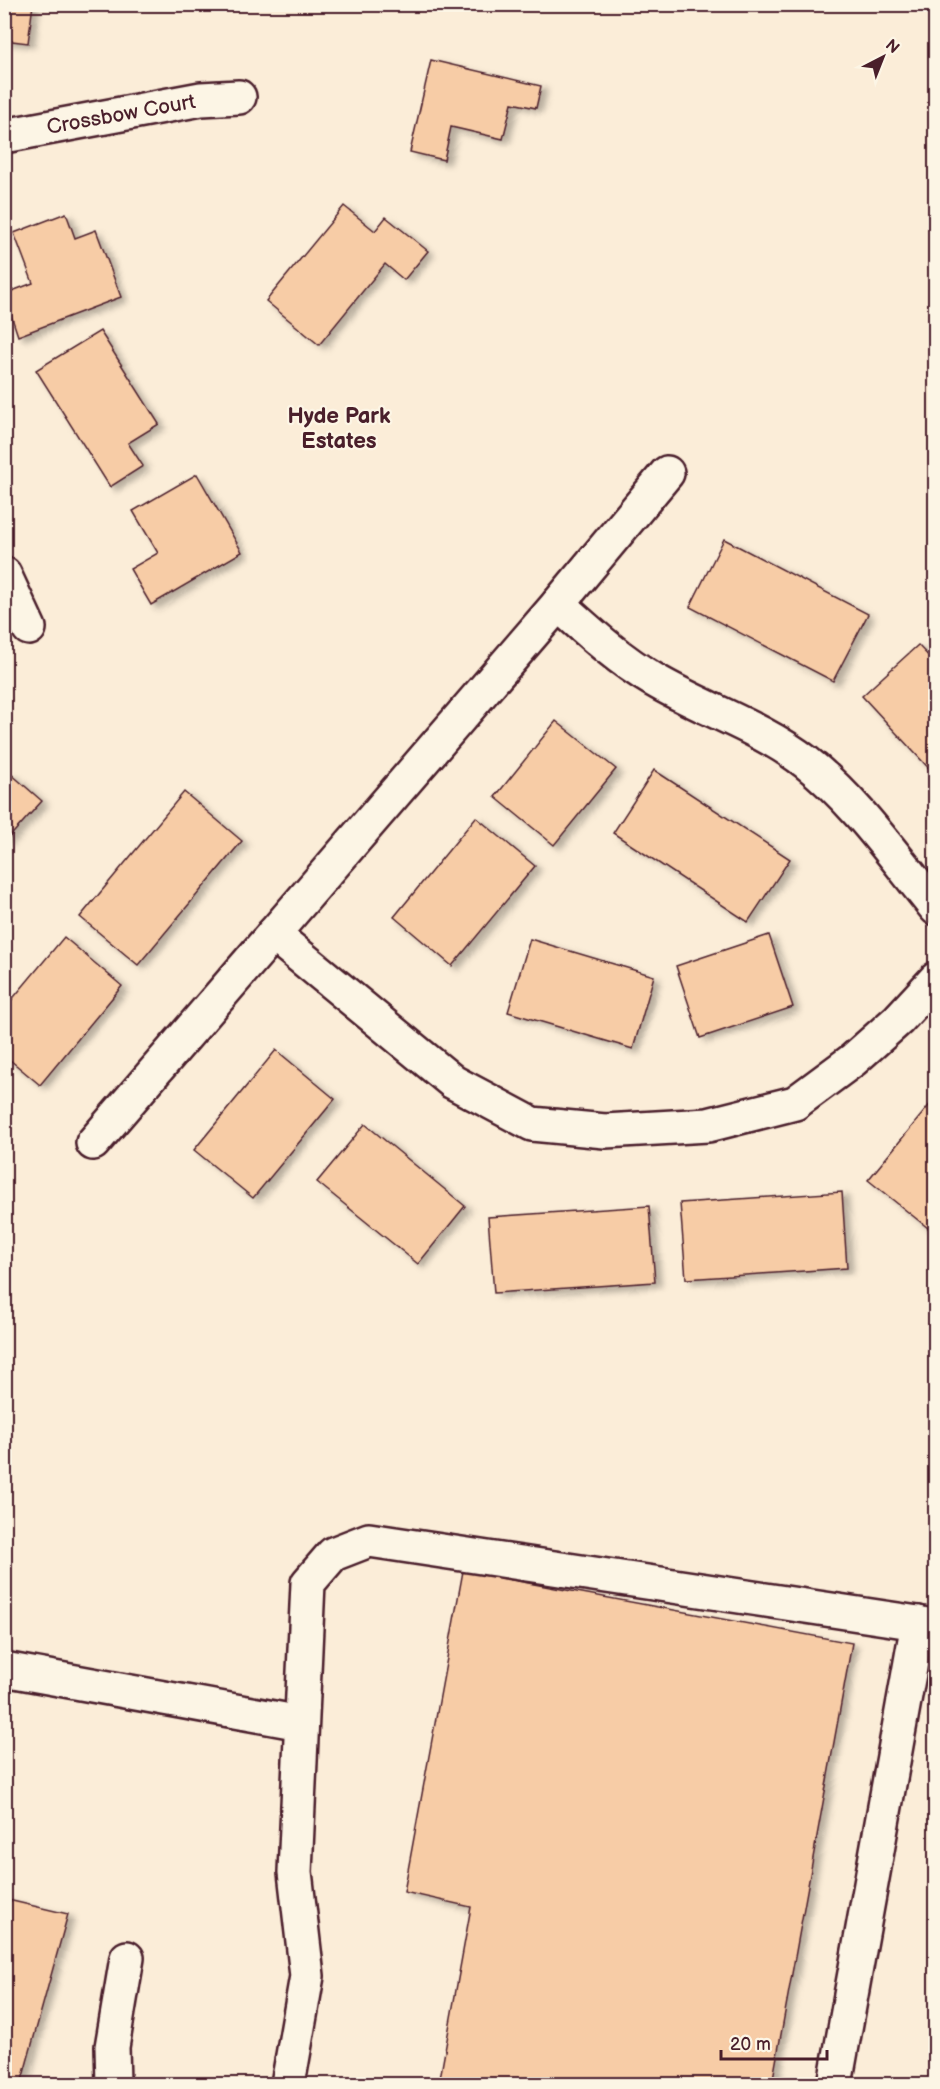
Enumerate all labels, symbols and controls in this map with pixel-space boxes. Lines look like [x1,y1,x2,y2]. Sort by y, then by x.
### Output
north arrow [853,27,913,87]
text: N [881,36,903,58]
street label: Crossbow Court [45,89,198,140]
district label: Hyde Park Estates [287,403,391,455]
scale bar [721,2023,828,2061]
text: 20 m [730,2034,771,2055]

